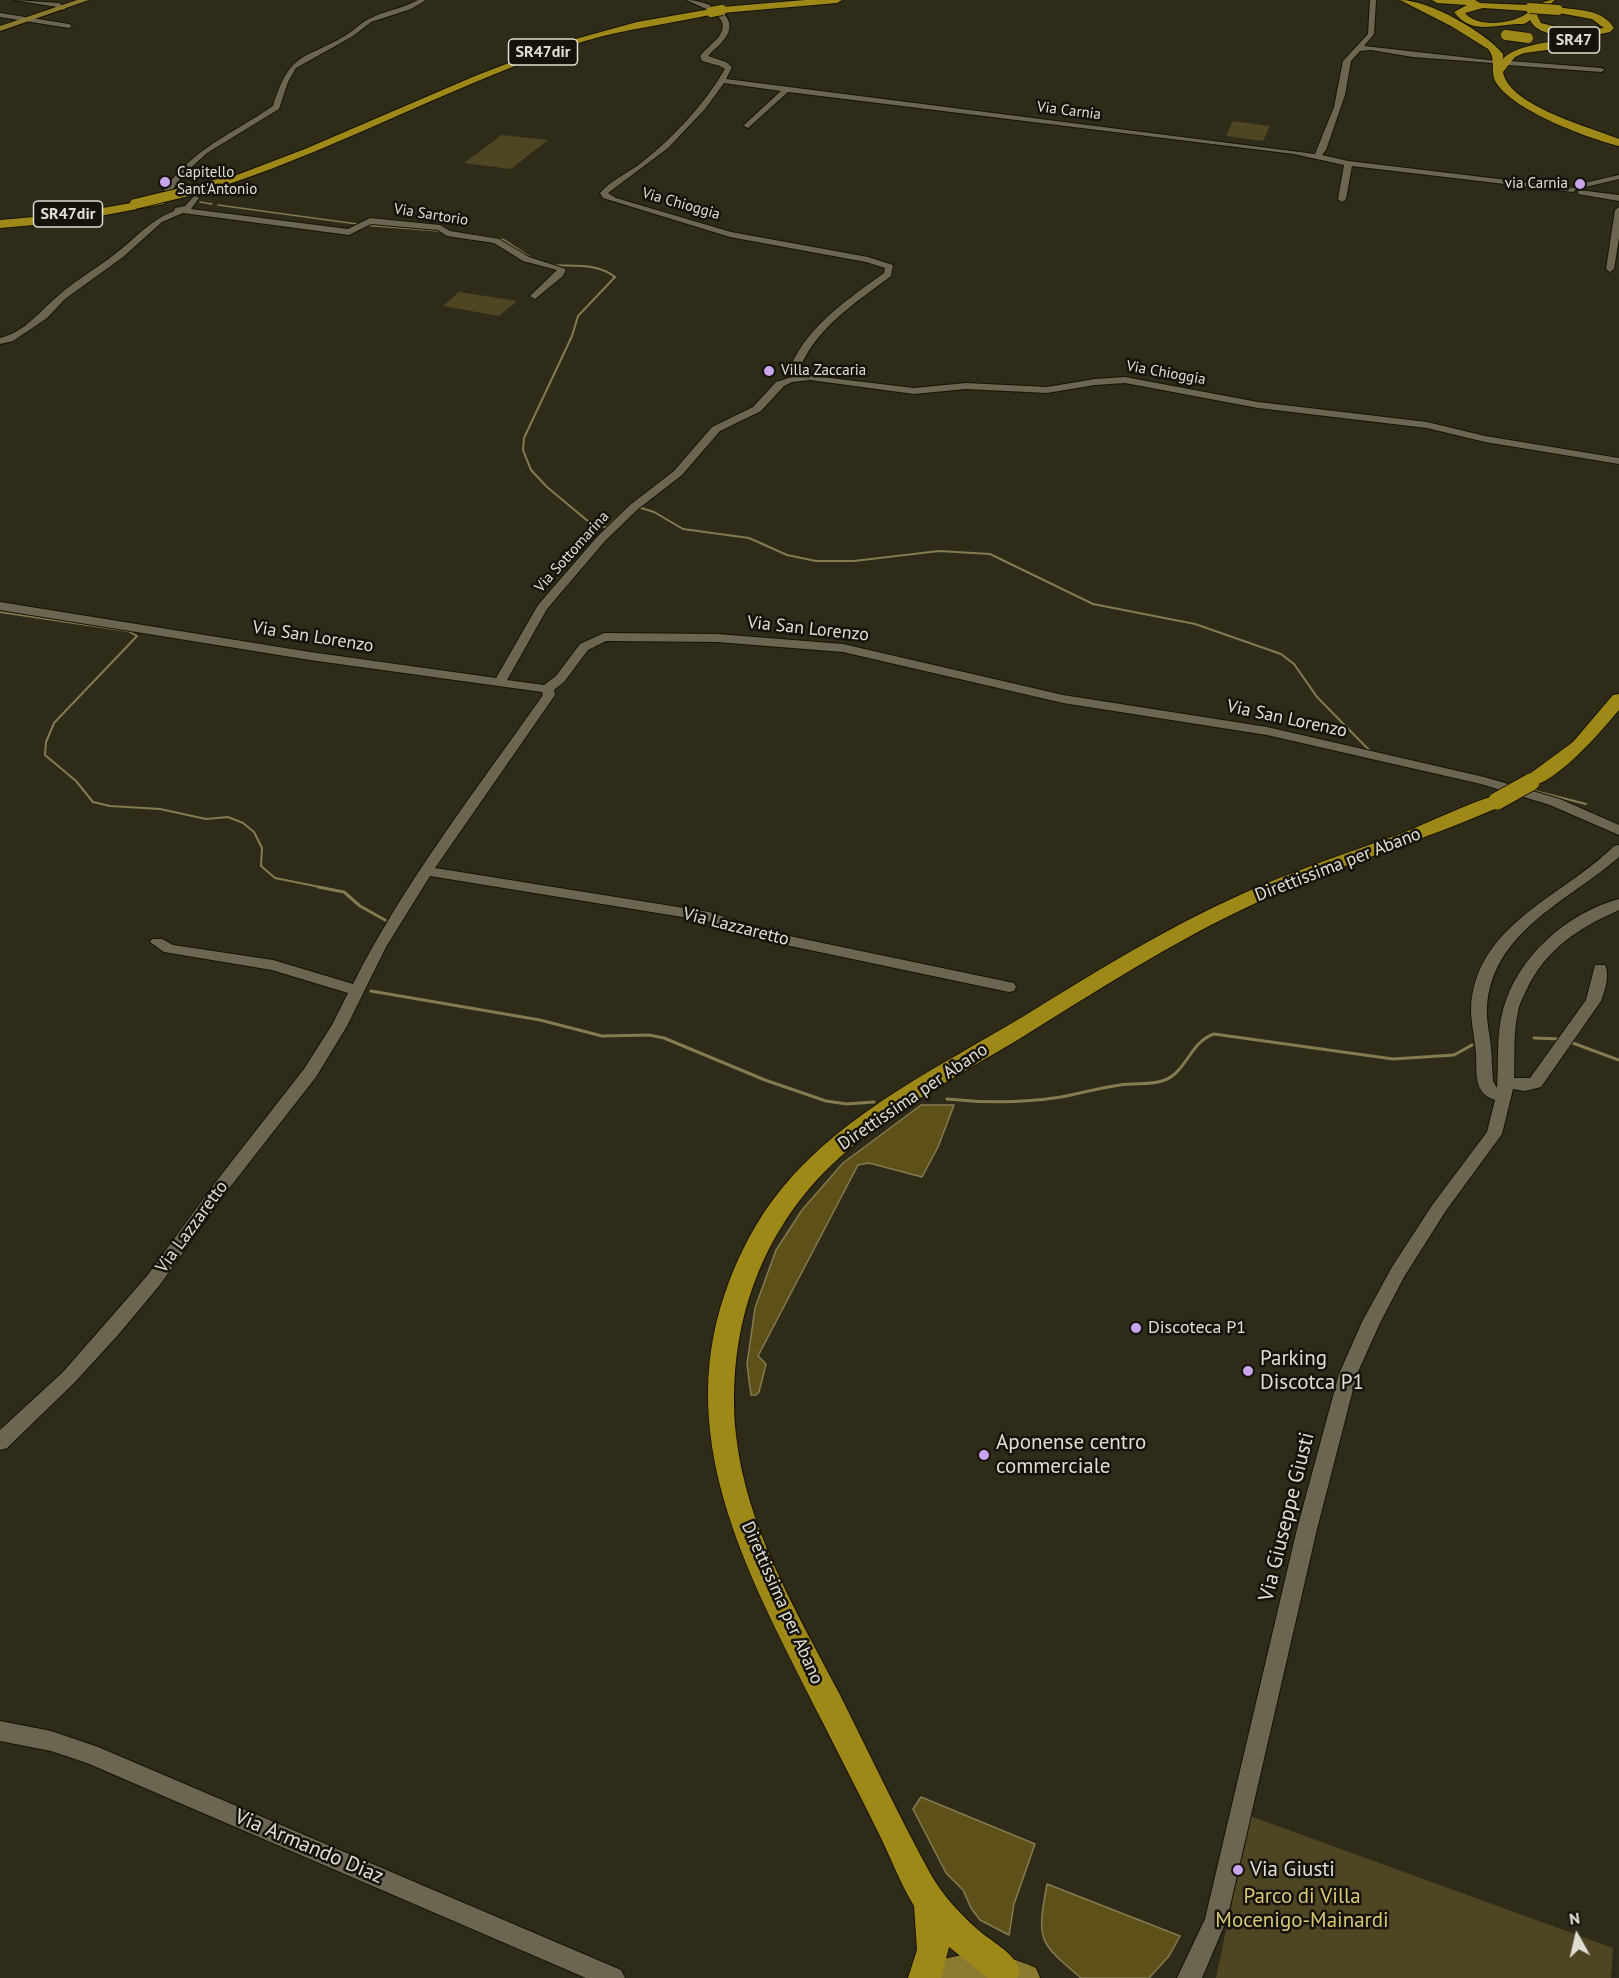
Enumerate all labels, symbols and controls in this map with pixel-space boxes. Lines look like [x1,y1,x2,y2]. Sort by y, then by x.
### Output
road number: SR47 [1548,27,1600,53]
road number: SR47dir [508,39,578,65]
street label: Via Carnia [1036,98,1102,124]
place label: Capitello Sant'Antonio [177,164,257,199]
marker: Capitello Sant'Antonio [158,175,172,189]
place label: via Carnia [1505,175,1568,193]
marker: via Carnia [1573,177,1587,191]
street label: Via Chioggia [640,184,722,224]
street label: Via Sartorio [393,200,469,230]
road number: SR47dir [34,201,103,227]
street label: Via Chioggia [1125,357,1207,389]
place label: Villa Zaccaria [781,362,866,380]
marker: Villa Zaccaria [762,364,776,378]
street label: Via Sottomarina [531,508,613,596]
street label: Via San Lorenzo [746,612,870,646]
street label: Via San Lorenzo [251,617,375,657]
street label: Via San Lorenzo [1225,696,1349,742]
street label: Direttissima per Abano [1252,823,1424,907]
street label: Via Lazzaretto [681,903,791,951]
street label: Direttissima per Abano [834,1039,992,1155]
street label: Via Lazzaretto [151,1177,233,1277]
place label: Discoteca P1 [1148,1317,1246,1339]
marker: Discoteca P1 [1129,1321,1143,1335]
place label: Parking Discotca P1 [1260,1346,1364,1396]
marker: Parking Discotca P1 [1241,1364,1255,1378]
place label: Aponense centro commerciale [996,1430,1146,1480]
street label: Via Giuseppe Giusti [1254,1430,1320,1604]
marker: Aponense centro commerciale [977,1448,991,1462]
street label: Direttissima per Abano [736,1518,828,1688]
street label: Via Armando Diaz [231,1804,387,1890]
place label: Via Giusti [1250,1857,1335,1883]
marker: Via Giusti [1231,1863,1245,1877]
park label: Parco di Villa Mocenigo-Mainardi [1215,1884,1389,1934]
north arrow [1547,1906,1607,1966]
text: N [1568,1908,1581,1929]

